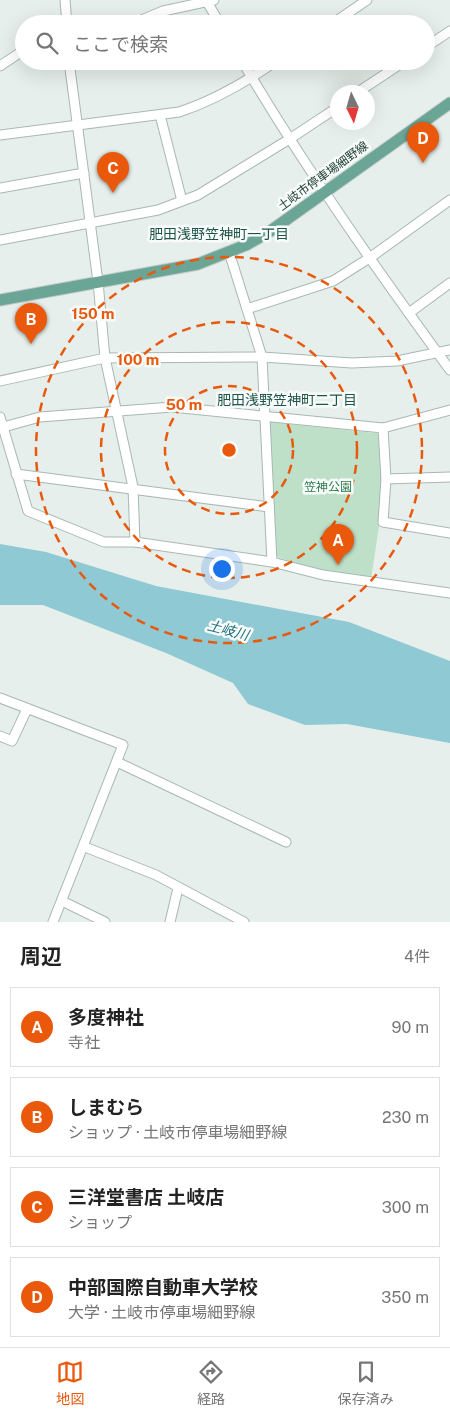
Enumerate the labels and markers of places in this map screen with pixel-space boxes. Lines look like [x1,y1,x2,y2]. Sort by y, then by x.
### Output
pin: D [407,122,439,163]
pin: C [97,152,129,193]
pin: B [15,303,47,344]
centre of rings [220,441,238,459]
pin: A [322,524,354,565]

